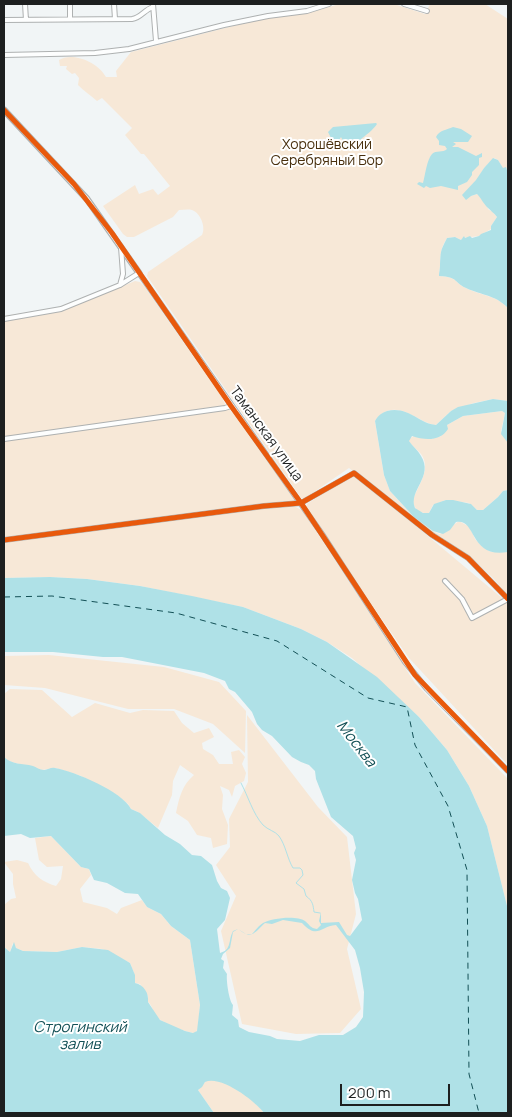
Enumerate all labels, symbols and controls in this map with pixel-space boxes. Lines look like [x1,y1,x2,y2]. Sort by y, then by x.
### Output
park label: Хорошёвский Серебряный Бор [271,137,383,170]
street label: Таманская улица [226,383,306,485]
water label: Москва [332,717,380,771]
water label: Строгинский залив [33,1019,127,1054]
scale bar [342,1074,452,1106]
text: 200 m [348,1082,391,1103]

